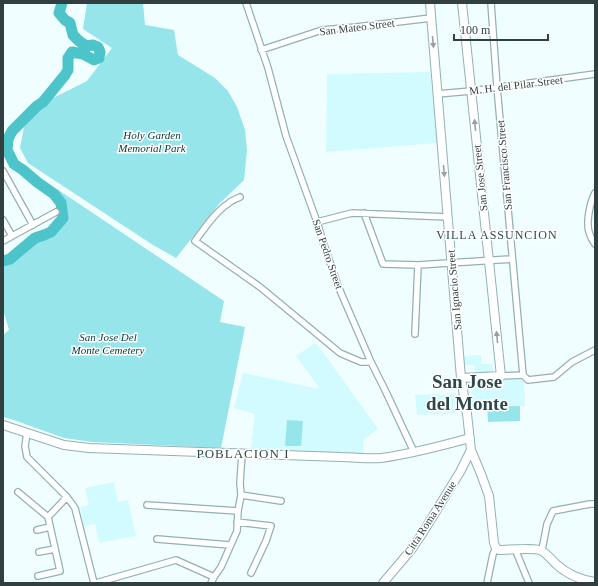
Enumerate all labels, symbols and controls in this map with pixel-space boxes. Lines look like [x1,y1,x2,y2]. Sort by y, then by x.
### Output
street label: San Mateo Street [319,16,395,38]
scale bar [454,16,548,42]
text: 100 m [460,23,491,37]
one-way arrow [429,36,436,48]
street label: M. H. del Pilar Street [469,73,563,97]
one-way arrow [472,119,478,131]
street label: San Francisco Street [494,119,514,211]
park label: Holy Garden Memorial Park [117,129,187,154]
street label: San Jose Street [471,144,489,212]
one-way arrow [441,165,447,177]
street label: San Pedro Street [310,217,346,291]
district label: VILLA ASSUNCION [436,228,558,242]
street label: San Ignacio Street [445,249,463,331]
park label: San Jose Del Monte Cemetery [71,331,145,356]
one-way arrow [493,331,500,343]
district label: San Jose del Monte [426,371,508,414]
district label: POBLACION I [197,446,289,461]
street label: Citta Roma Avenue [402,479,459,557]

